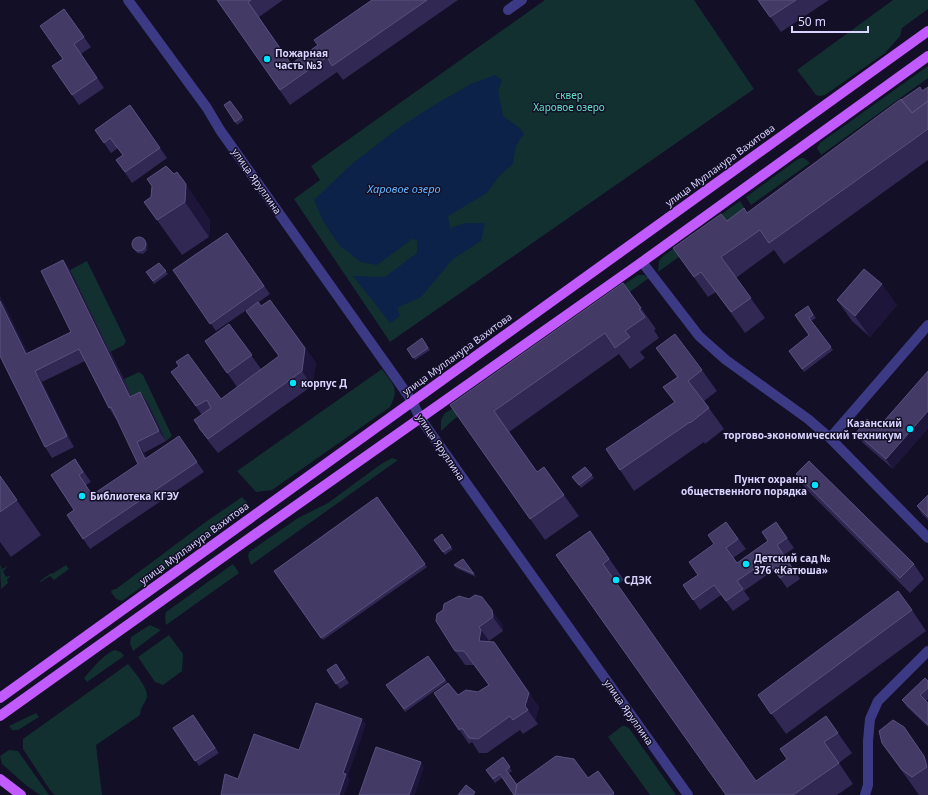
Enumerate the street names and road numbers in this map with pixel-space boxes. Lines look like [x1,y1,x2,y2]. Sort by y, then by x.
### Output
street label: улица Мулланура Вахитова [662,120,778,210]
street label: улица Яруллина [229,145,285,217]
street label: улица Мулланура Вахитова [399,309,515,399]
street label: улица Яруллина [414,411,468,483]
street label: улица Мулланура Вахитова [136,498,252,588]
street label: улица Яруллина [601,676,657,748]

